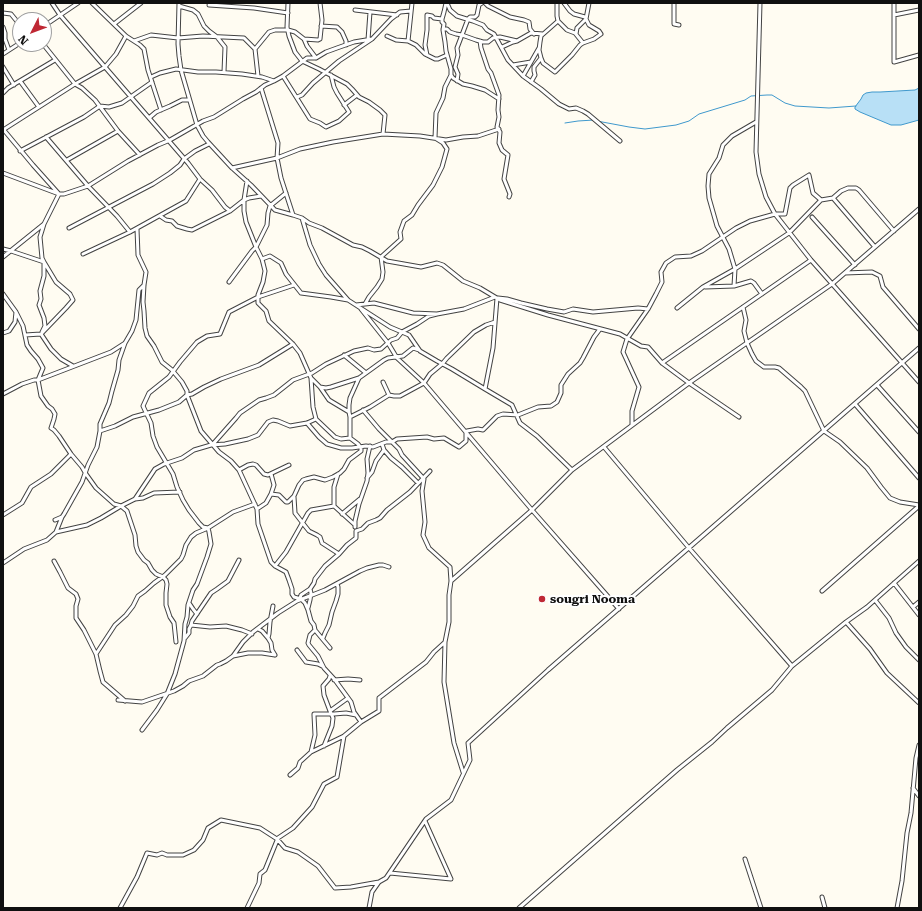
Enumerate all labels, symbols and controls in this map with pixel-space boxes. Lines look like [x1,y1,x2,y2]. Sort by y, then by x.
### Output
north arrow [12,12,52,52]
text: N [16,32,31,47]
place label: sougri Nooma [550,592,635,606]
marker: sougri Nooma [537,594,547,604]

